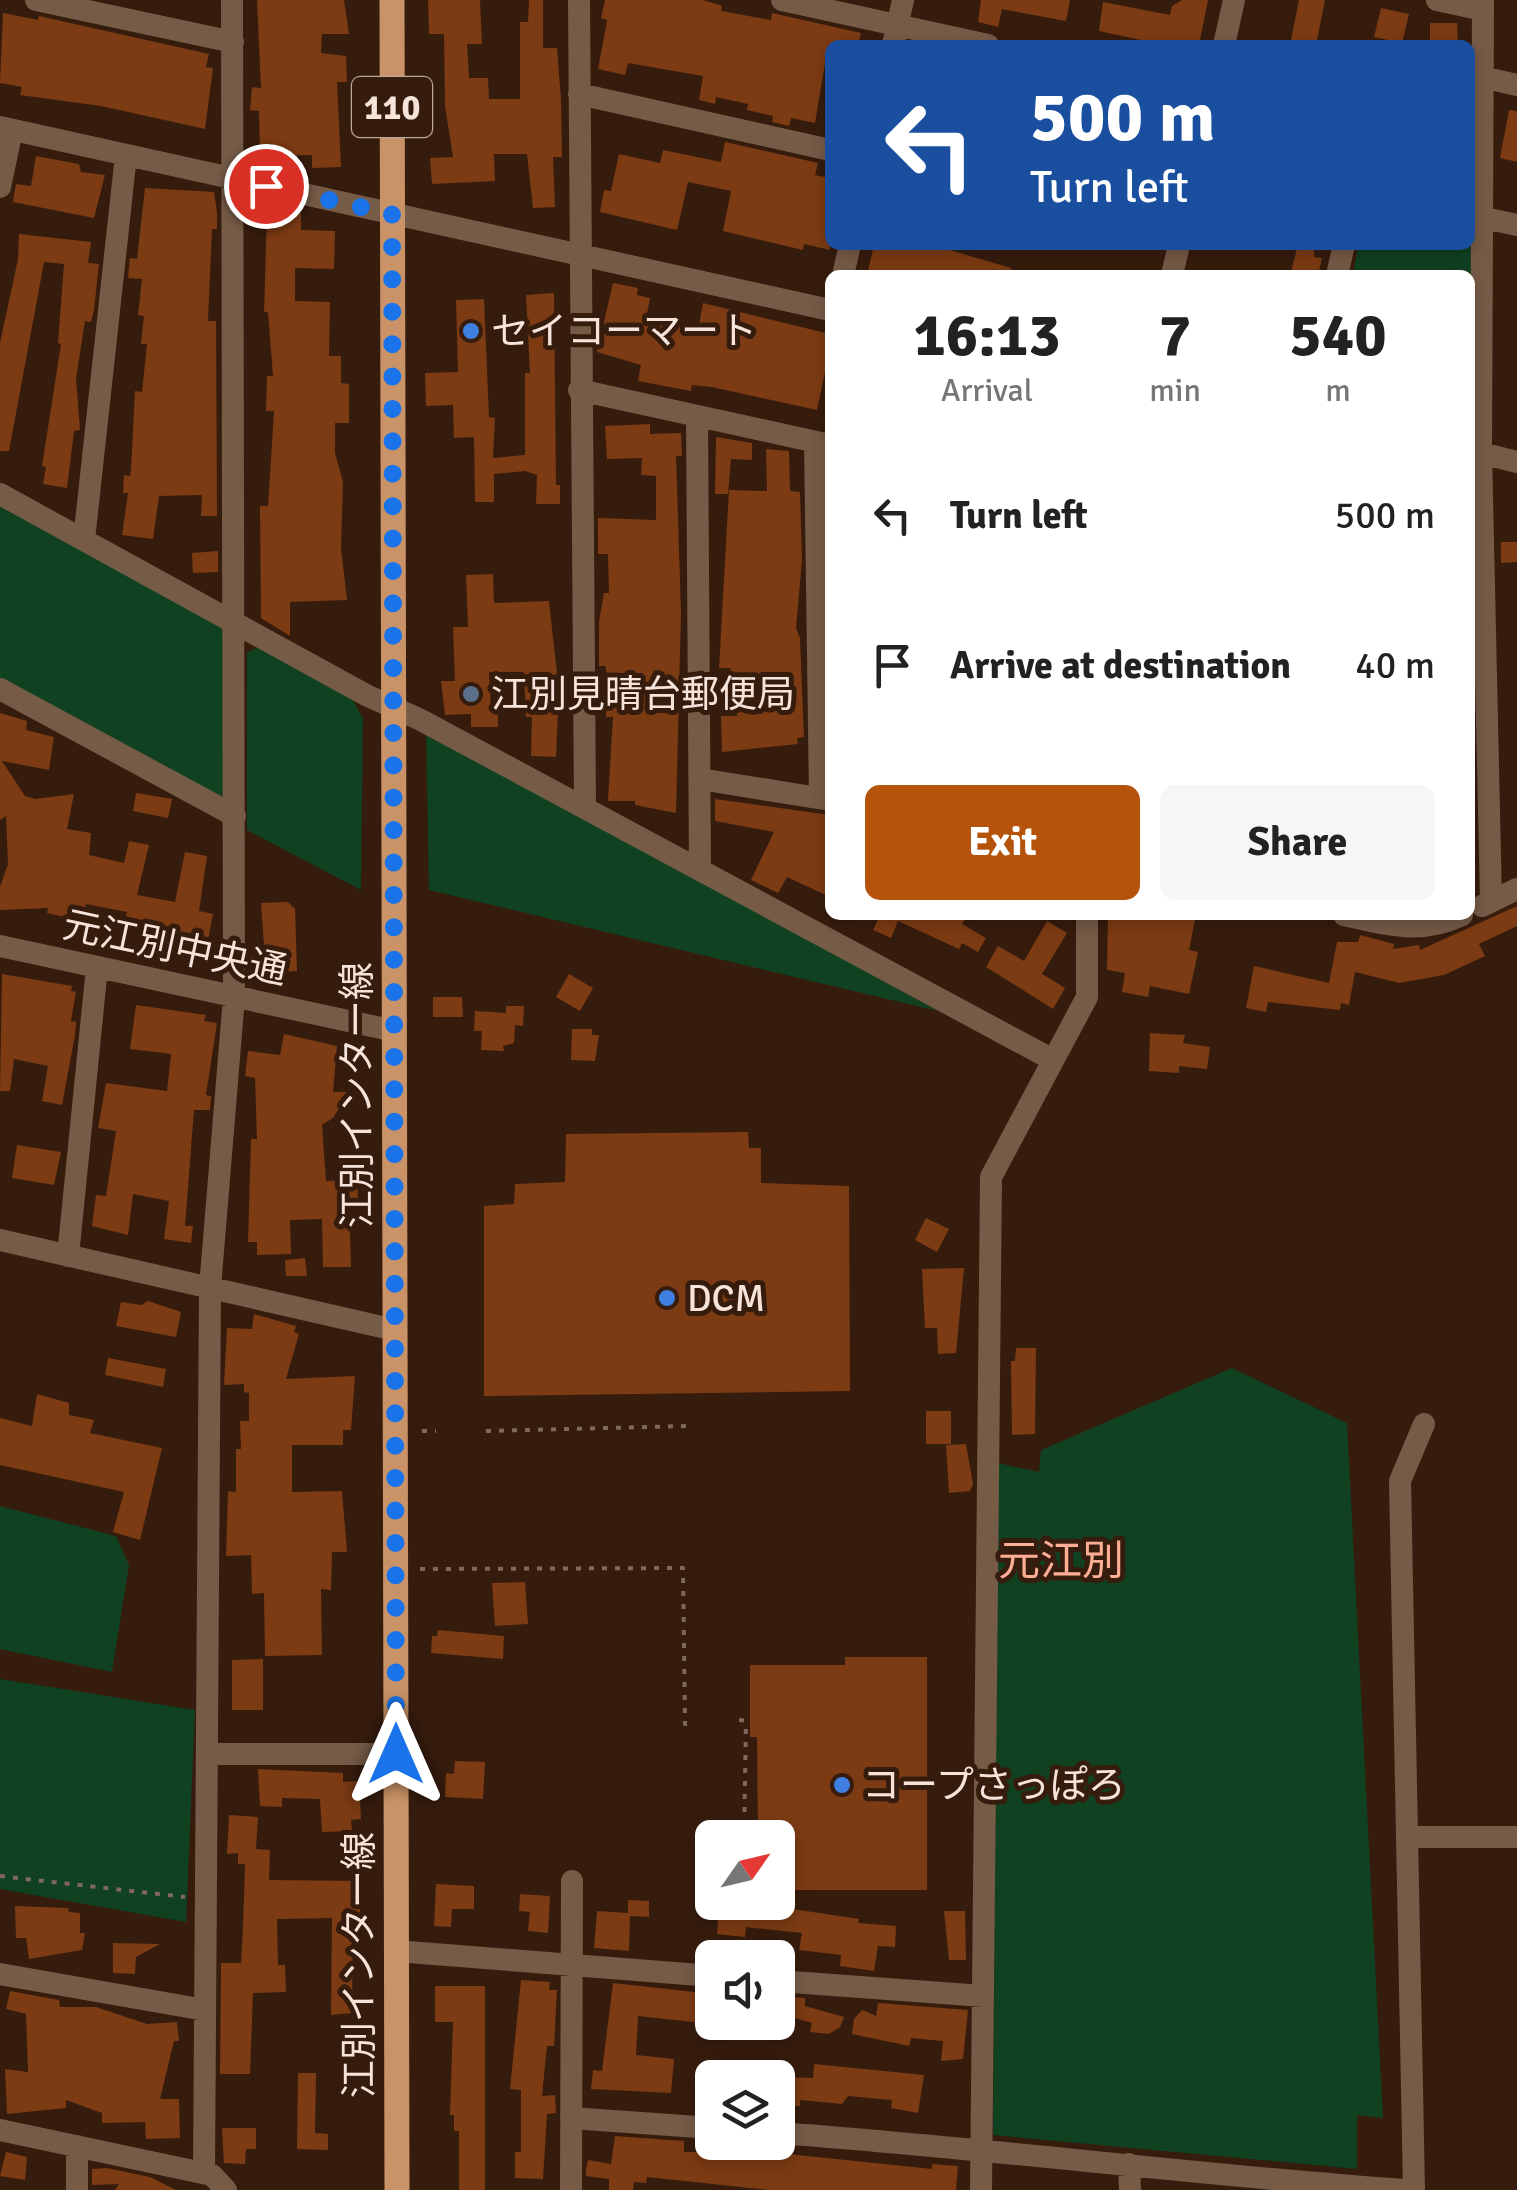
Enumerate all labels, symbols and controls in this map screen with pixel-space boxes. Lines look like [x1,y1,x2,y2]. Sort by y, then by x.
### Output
text: 500 m [1030,74,1215,160]
road number: 110 [352,77,432,137]
icon: left [865,80,995,210]
pin [224,144,309,229]
icon: arrive [239,159,294,214]
text: Turn left [1030,160,1189,215]
text: 16:13 [913,299,1061,373]
text: 7 [1159,299,1191,373]
text: 540 [1289,299,1387,373]
place label: セイコーマート [491,308,757,355]
marker: セイコーマート [460,320,482,342]
text: Arrival [941,371,1033,410]
text: min [1149,371,1201,410]
text: m [1325,371,1351,410]
icon: left [865,488,920,543]
text: Turn left [950,492,1088,539]
text: 500 m [1335,492,1435,539]
icon: arrive [865,638,920,693]
text: Arrive at destination [950,642,1291,689]
text: 40 m [1355,642,1435,689]
place label: 江別見晴台郵便局 [491,671,795,718]
marker: 江別見晴台郵便局 [460,683,482,705]
button: Exit [865,785,1140,900]
button: Share [1160,785,1435,900]
street label: 元江別中央通 [59,901,291,995]
street label: 江別インター線 [334,962,381,1228]
place label: DCM [687,1275,765,1322]
marker: DCM [656,1287,678,1309]
district label: 元江別 [998,1536,1124,1587]
position arrow [344,1702,448,1806]
place label: コープさっぽろ [862,1762,1126,1809]
marker: コープさっぽろ [831,1774,853,1796]
north arrow [695,1820,795,1920]
map controls [695,1820,795,2160]
street label: 江別インター線 [336,1832,383,2098]
button: sound [695,1940,795,2040]
button: layers [695,2060,795,2160]

